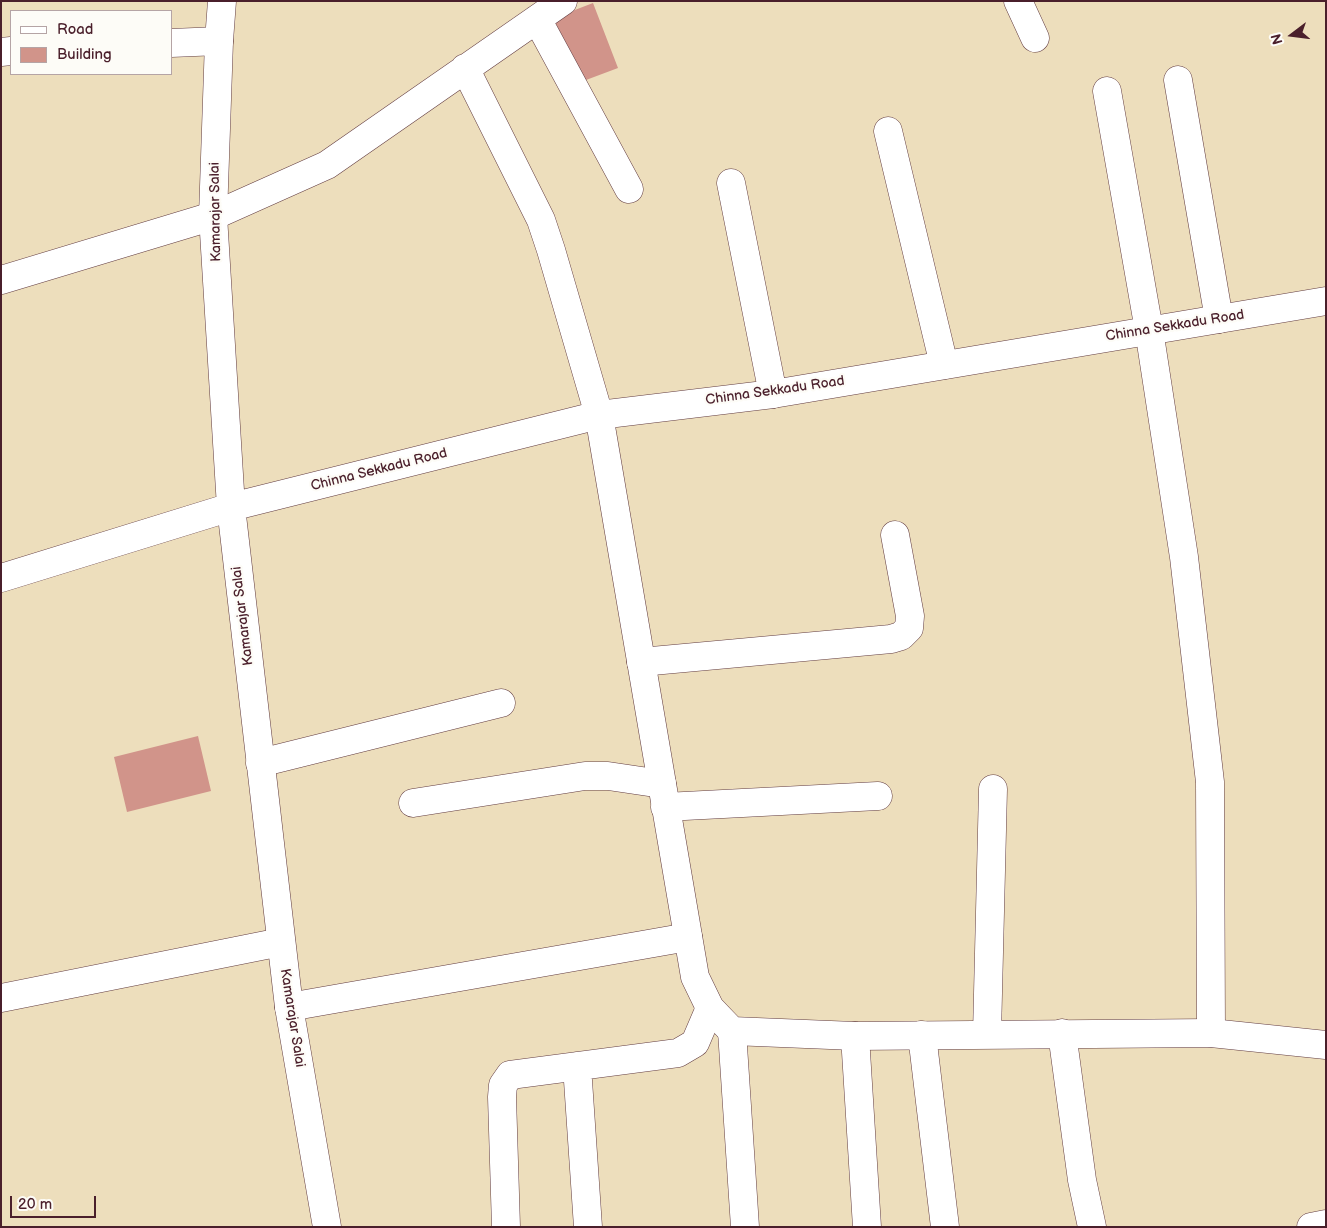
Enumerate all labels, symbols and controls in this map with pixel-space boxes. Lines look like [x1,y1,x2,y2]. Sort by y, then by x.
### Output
legend [10,10,172,75]
north arrow [1267,10,1317,60]
text: Road [57,20,93,39]
text: N [1267,32,1287,46]
text: Building [57,45,112,64]
street label: Kamarajar Salai [207,162,225,262]
street label: Chinna Sekkadu Road [1104,307,1246,345]
street label: Chinna Sekkadu Road [704,373,846,409]
street label: Chinna Sekkadu Road [309,445,449,495]
street label: Kamarajar Salai [229,565,257,667]
street label: Kamarajar Salai [276,967,308,1069]
scale bar [12,1186,99,1218]
text: 20 m [18,1195,52,1214]

